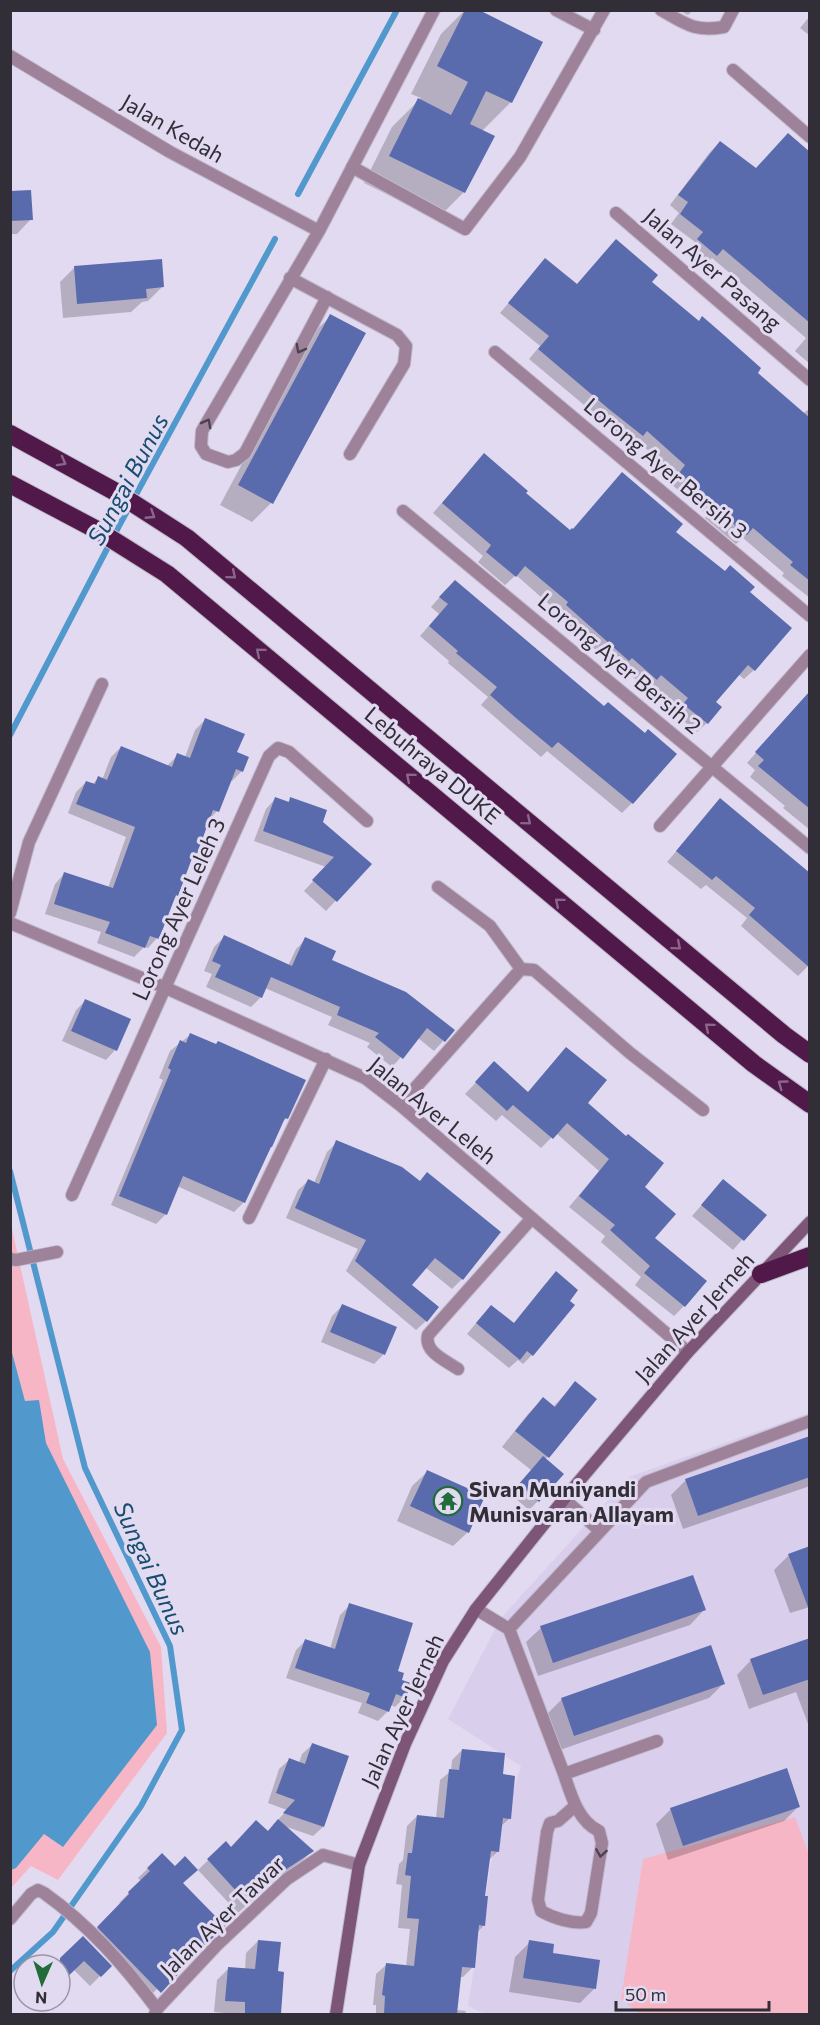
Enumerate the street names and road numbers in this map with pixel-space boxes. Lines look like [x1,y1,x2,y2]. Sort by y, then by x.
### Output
street label: Jalan Kedah [117,88,229,168]
street label: Jalan Ayer Pasang [639,202,787,336]
street label: Lorong Ayer Bersih 3 [579,392,753,544]
street label: Lorong Ayer Bersih 2 [533,587,707,739]
street label: Lebuhraya DUKE [360,700,506,830]
street label: Lorong Ayer Leleh 3 [126,814,230,1004]
street label: Jalan Ayer Leleh [364,1050,502,1170]
street label: Jalan Ayer Jerneh [629,1247,759,1387]
street label: Jalan Ayer Jerneh [355,1629,449,1791]
street label: Jalan Ayer Tawar [154,1850,290,1982]

